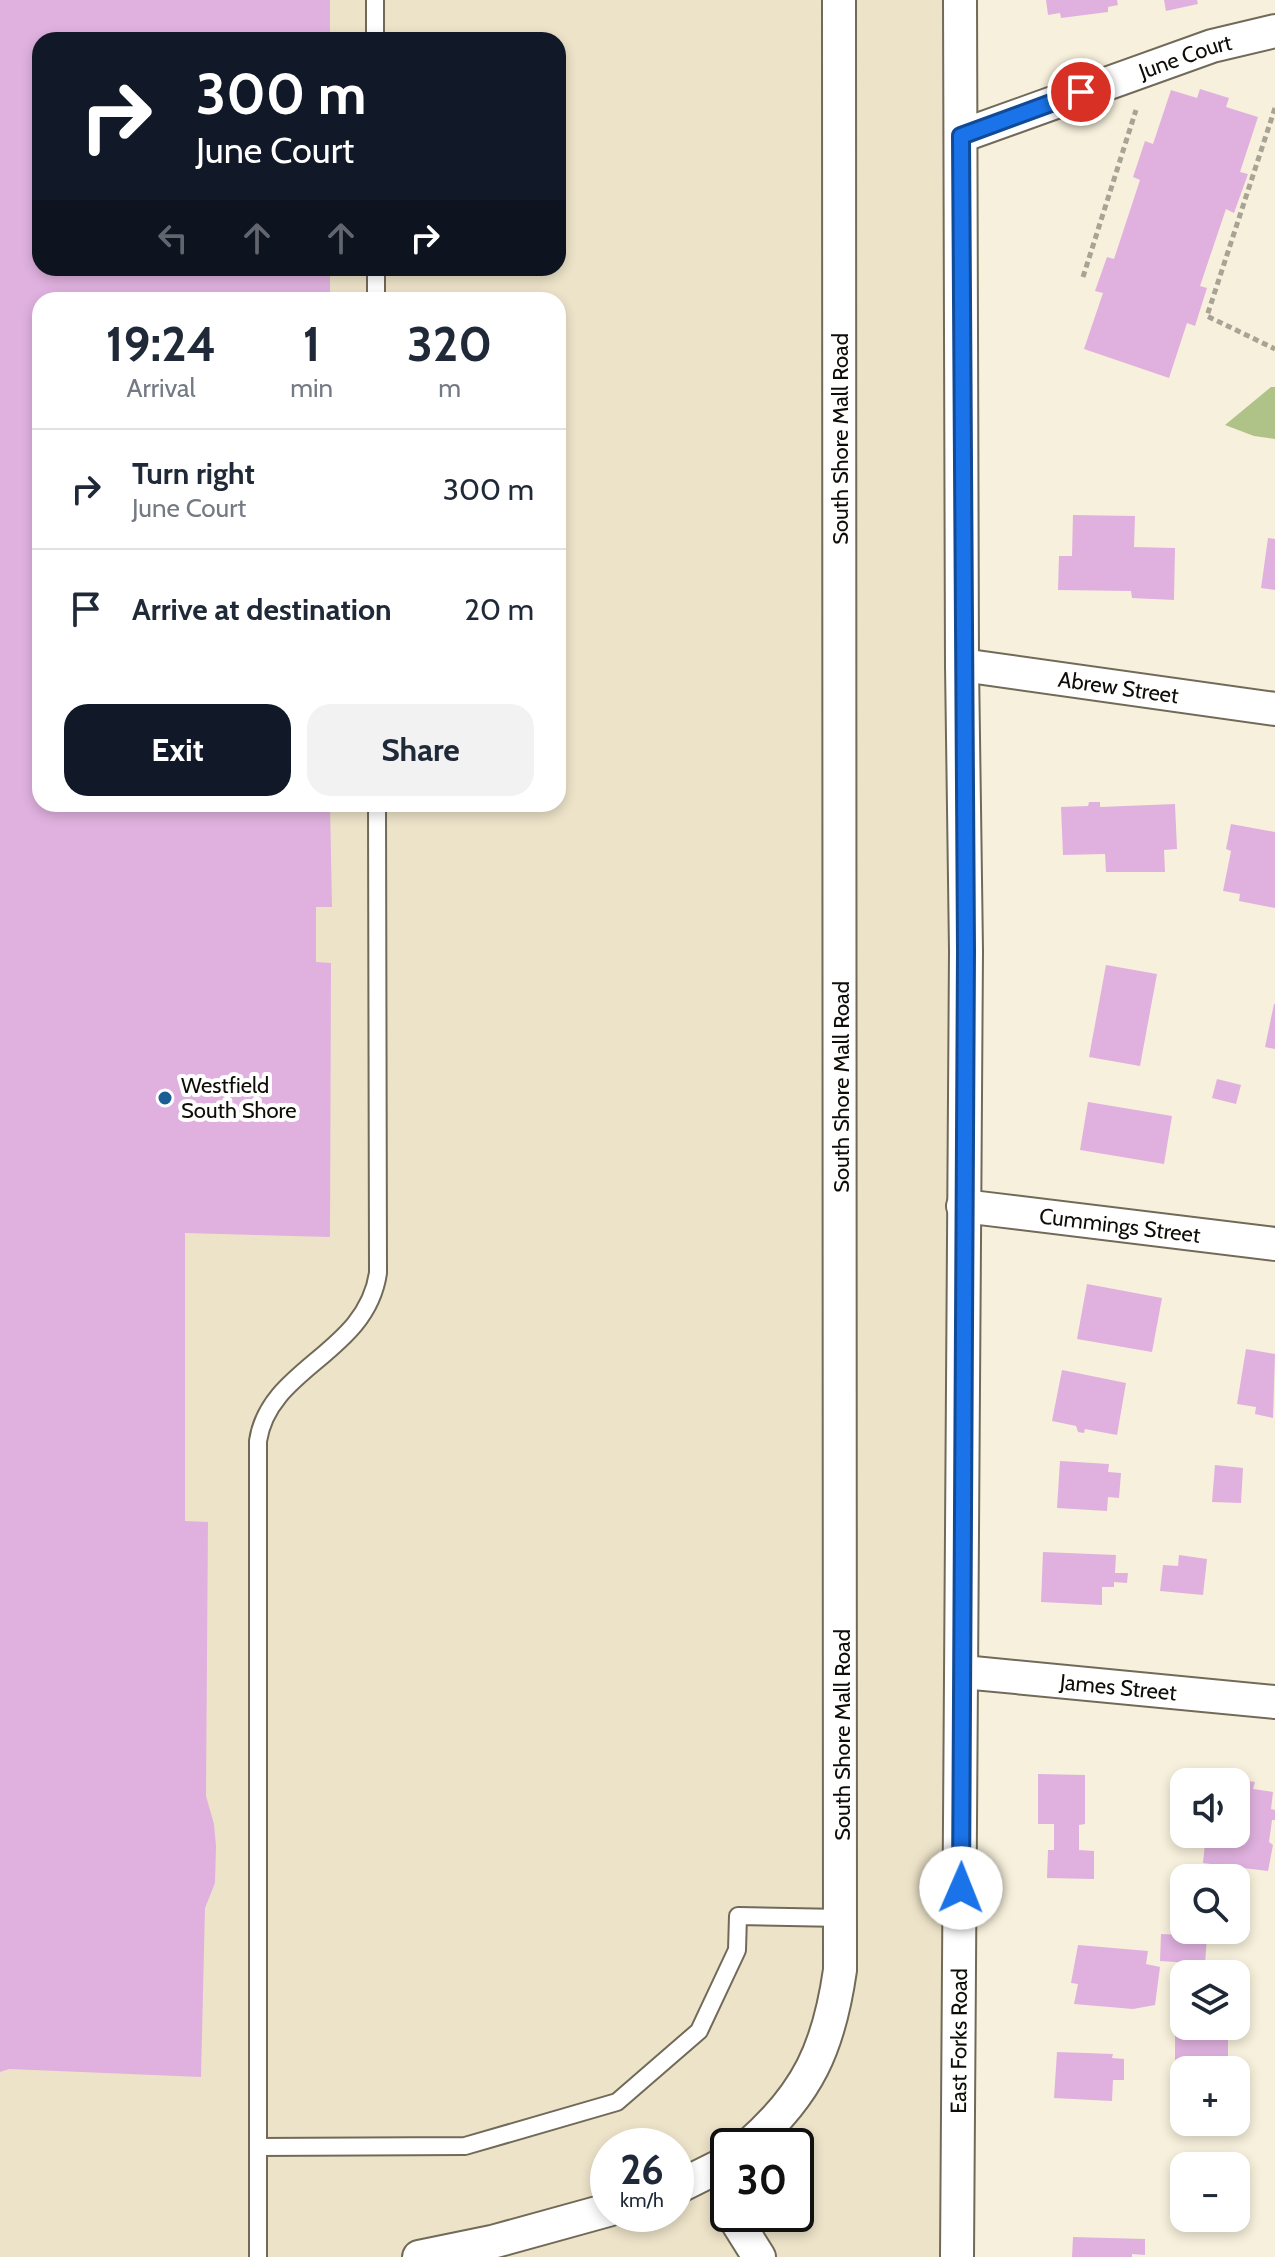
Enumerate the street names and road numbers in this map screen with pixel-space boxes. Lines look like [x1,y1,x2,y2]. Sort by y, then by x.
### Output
street label: June Court [1134,29,1235,86]
street label: South Shore Mall Road [827,333,854,545]
street label: Abrew Street [1057,666,1181,709]
street label: South Shore Mall Road [828,981,855,1193]
street label: Cummings Street [1038,1202,1202,1249]
street label: South Shore Mall Road [829,1629,856,1841]
street label: James Street [1058,1668,1178,1707]
street label: East Forks Road [945,1968,973,2114]

